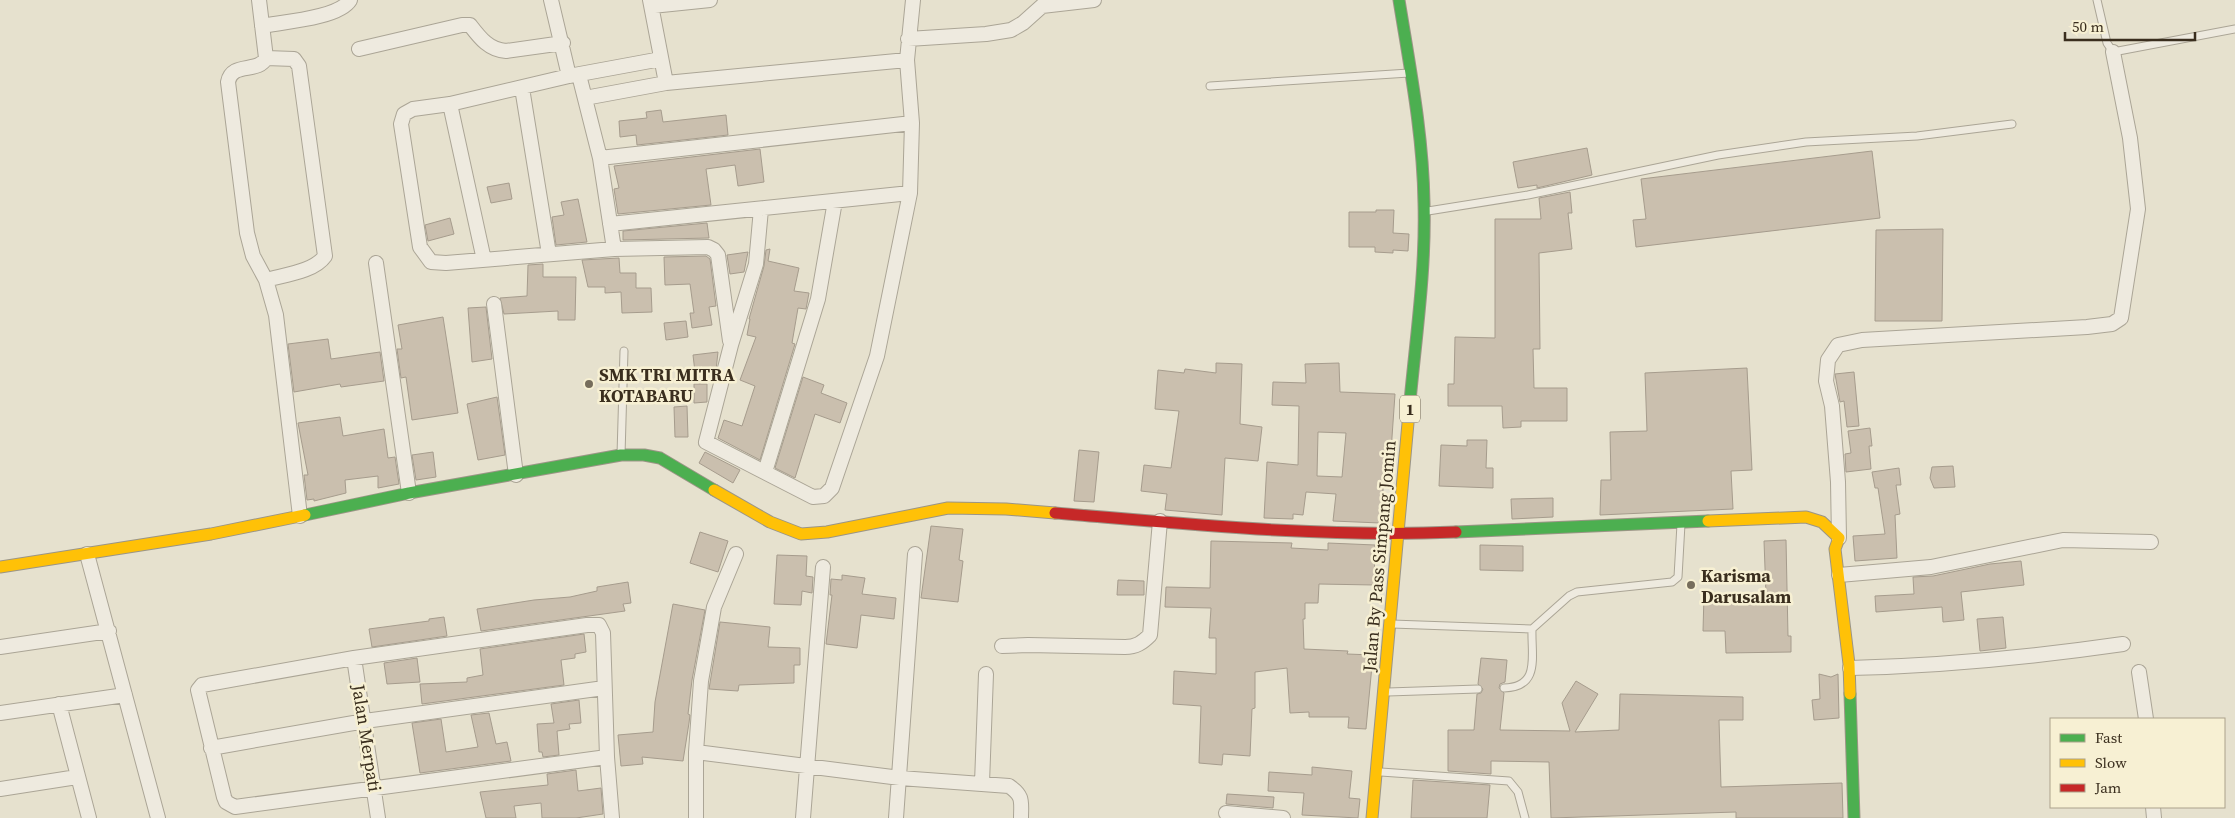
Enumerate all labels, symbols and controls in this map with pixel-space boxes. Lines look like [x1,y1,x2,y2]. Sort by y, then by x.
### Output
scale bar [2065,10,2195,42]
text: 50 m [2072,16,2104,37]
place label: SMK TRI MITRA KOTABARU [599,362,735,408]
marker: SMK TRI MITRA KOTABARU [583,378,595,390]
road number: 1 [1400,396,1420,422]
street label: Jalan By Pass Simpang Jomin [1356,439,1402,674]
place label: Karisma Darusalam [1701,563,1791,609]
marker: Karisma Darusalam [1685,579,1697,591]
street label: Jalan Merpati [346,682,388,793]
legend [2050,718,2225,808]
text: Fast [2095,727,2122,748]
text: Slow [2095,752,2127,773]
text: Jam [2094,777,2122,798]

